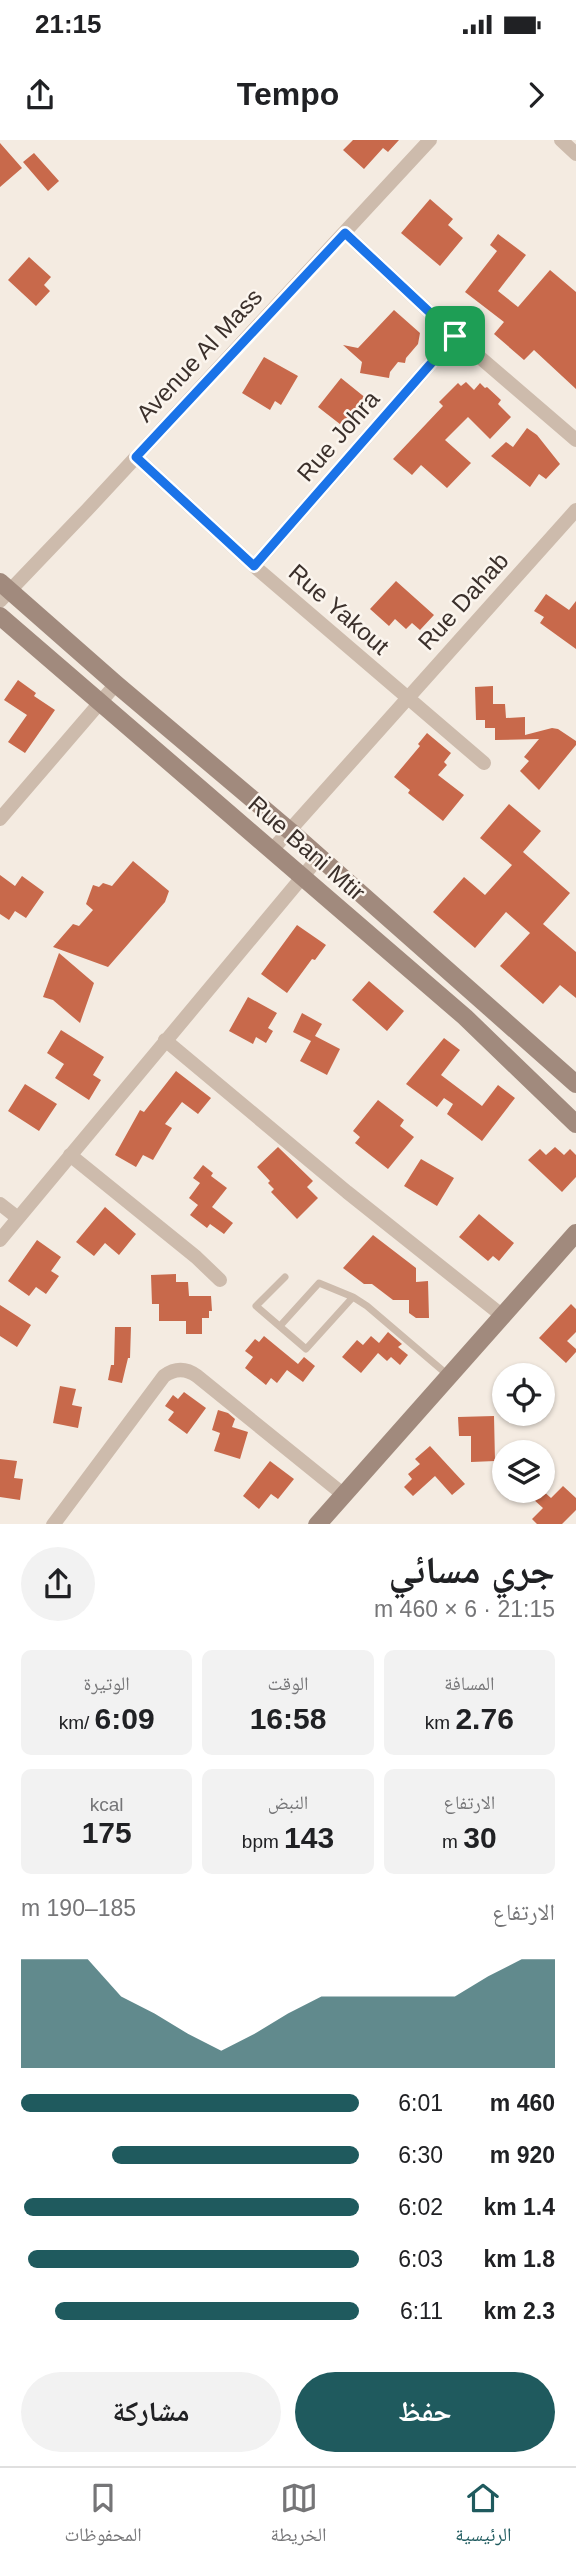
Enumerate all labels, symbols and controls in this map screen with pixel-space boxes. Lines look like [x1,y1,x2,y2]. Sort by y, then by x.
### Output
text: 21:15 [35,9,102,39]
icon: share [21,76,59,114]
text: Tempo [237,76,339,112]
icon: forward [517,76,555,114]
street label: Avenue Al Mass [131,283,267,427]
pin [425,306,485,366]
icon: arrive [436,317,474,355]
street label: Rue Johra [291,385,385,487]
street label: Rue Dahab [412,547,514,655]
street label: Rue Yakout [284,558,395,660]
street label: Rue Bani Mtir [243,790,371,906]
map controls [492,1363,555,1503]
button: locate [492,1363,555,1426]
button: layers [492,1440,555,1503]
button: share [21,1547,95,1621]
text: جري مسائي [389,1549,555,1591]
text: 21:15 · 6 × 460 m [374,1596,555,1622]
text: الوتيرة [84,1673,130,1694]
text: الوقت [268,1673,308,1694]
text: المسافة [444,1673,495,1694]
text: 6:09 [95,1702,155,1735]
text: 16:58 [250,1702,326,1735]
text: 2.76 [455,1702,514,1735]
text: /km [59,1712,95,1733]
text: km [425,1712,455,1733]
text: النبض [268,1792,308,1813]
text: الارتفاع [443,1792,495,1813]
text: kcal [90,1794,124,1815]
text: 175 [82,1816,132,1849]
text: 143 [284,1821,334,1854]
text: 30 [463,1821,497,1854]
text: bpm [242,1831,284,1852]
text: m [442,1831,463,1852]
text: 185–190 m [21,1895,136,1921]
text: الارتفاع [492,1899,555,1925]
text: 6:01 [398,2090,443,2116]
text: 460 m [490,2090,555,2116]
text: 6:30 [398,2142,443,2168]
text: 920 m [490,2142,555,2168]
text: 6:02 [398,2194,443,2220]
text: 1.4 km [483,2194,555,2220]
text: 6:03 [398,2246,443,2272]
text: 1.8 km [483,2246,555,2272]
text: 6:11 [400,2298,443,2324]
text: 2.3 km [483,2298,555,2324]
button: مشاركة [21,2372,281,2452]
button: حفظ [295,2372,555,2452]
tab: المحفوظات [64,2479,142,2553]
tab: الخريطة [271,2479,326,2553]
tab: الرئيسية [455,2479,512,2553]

